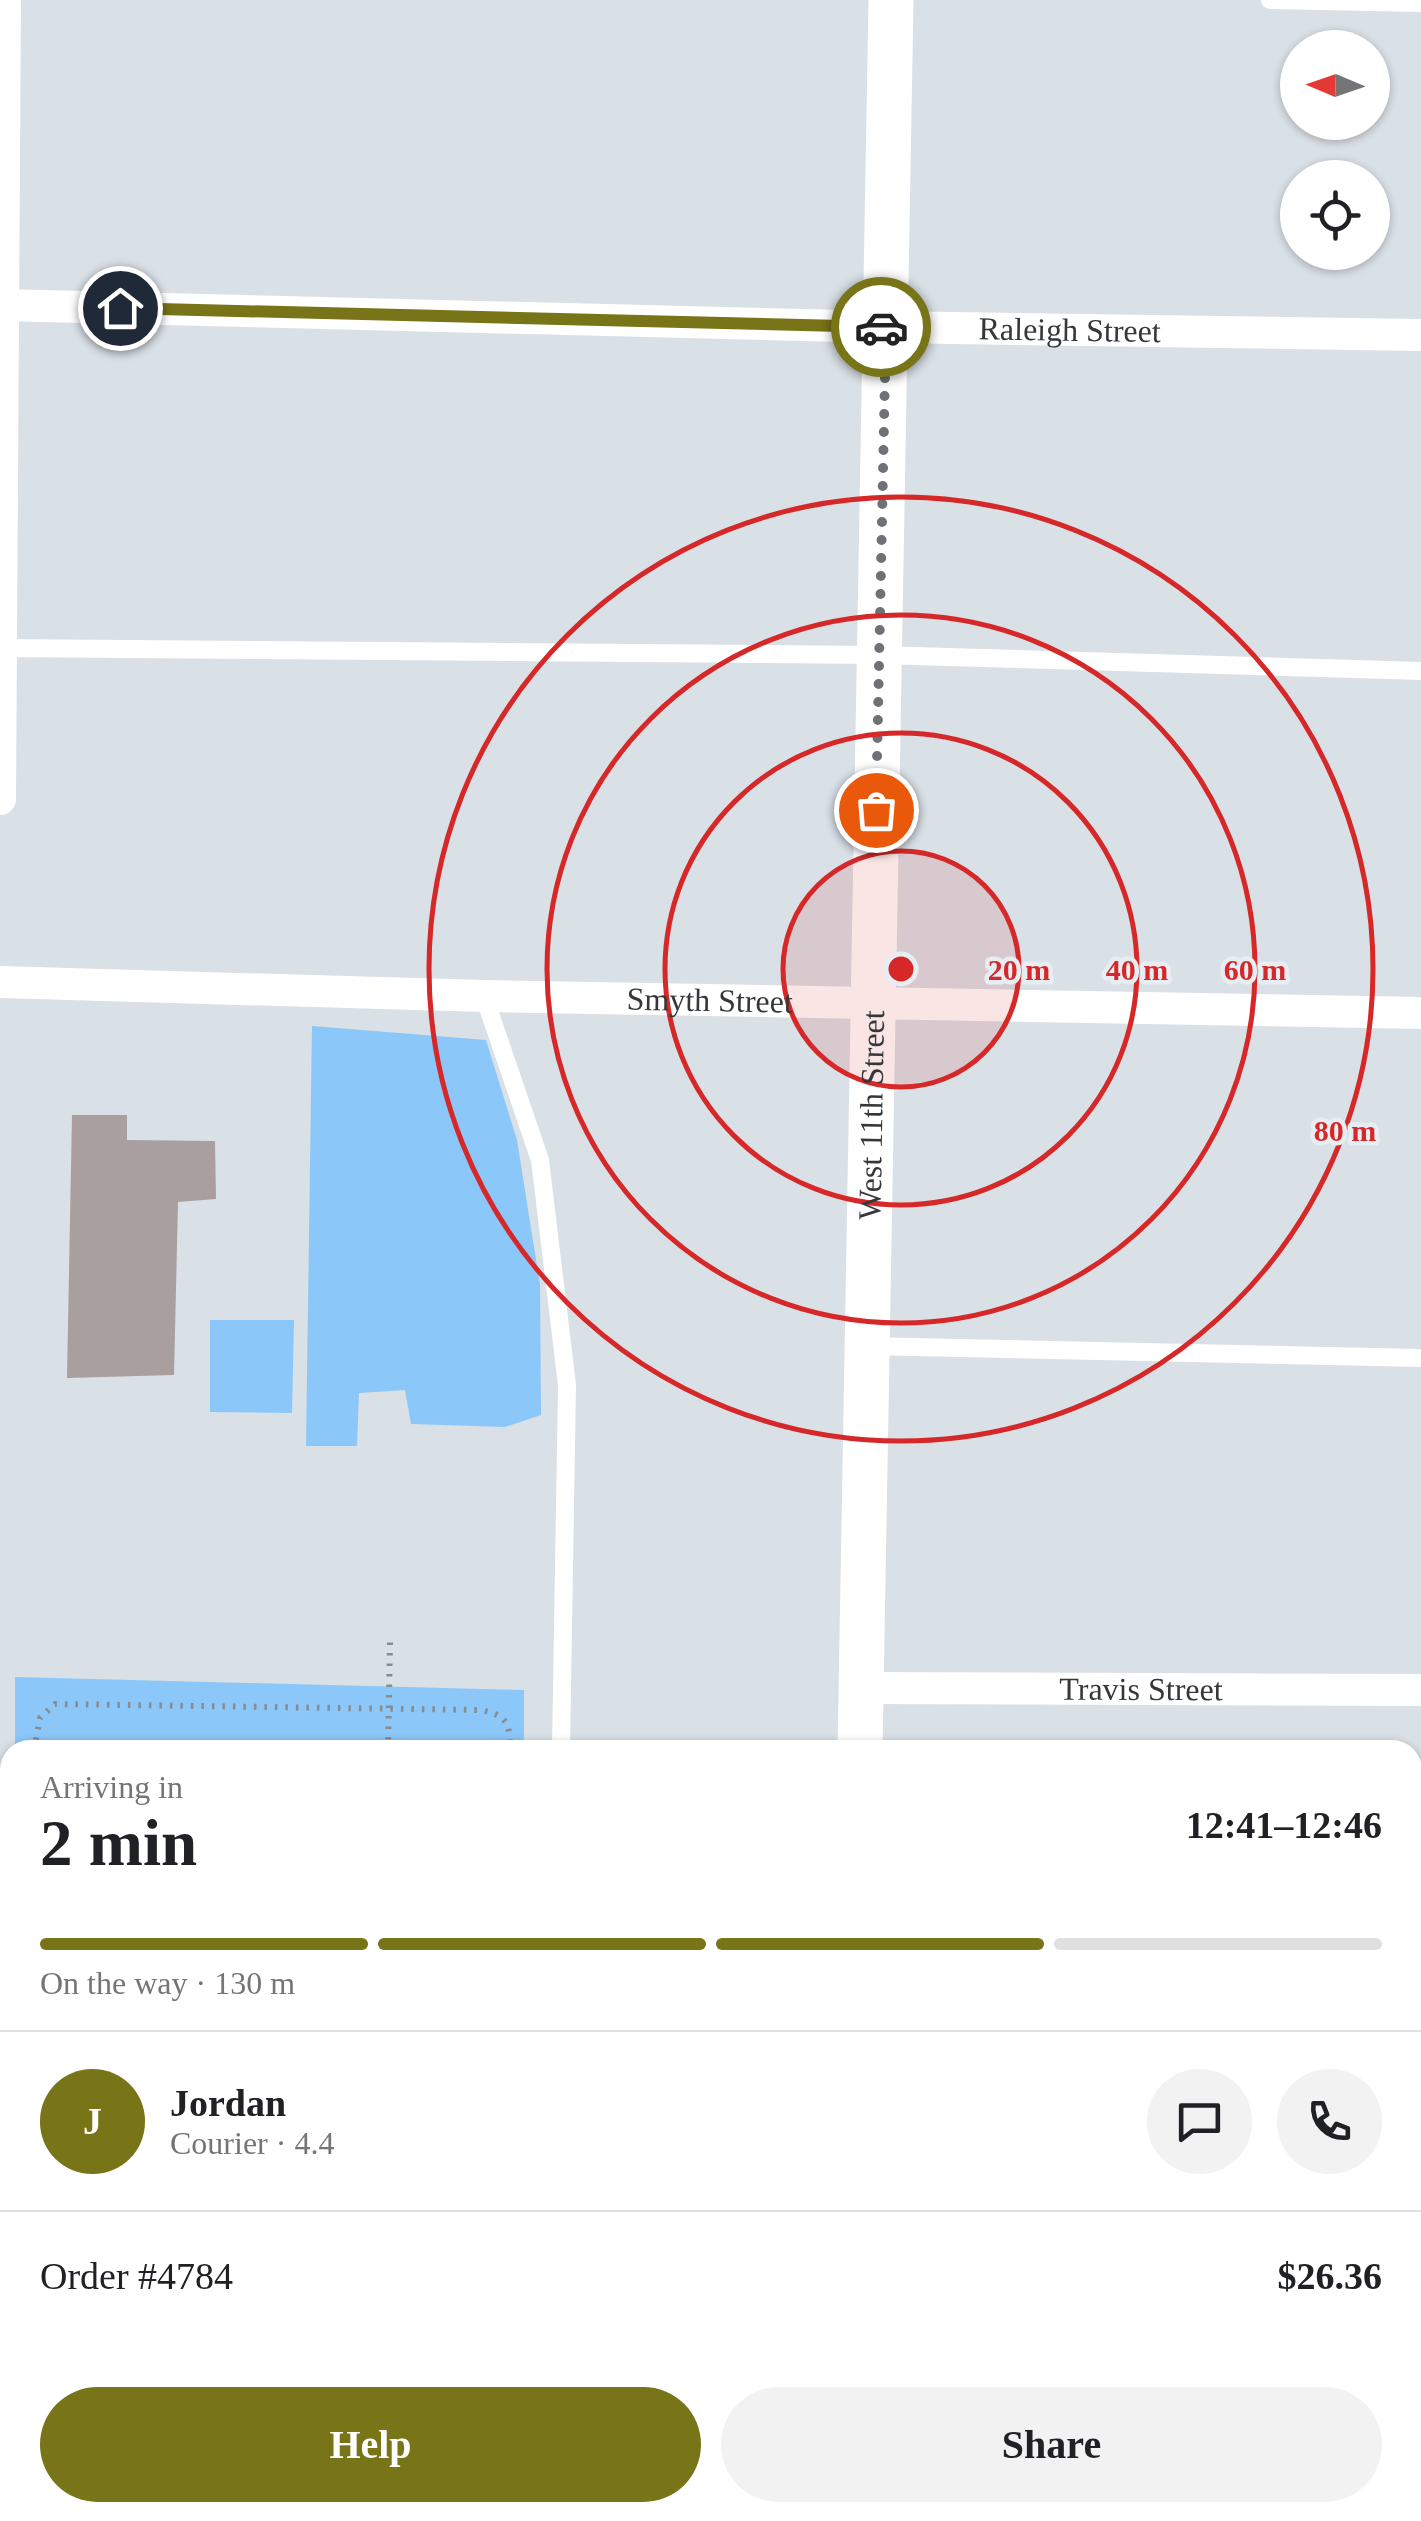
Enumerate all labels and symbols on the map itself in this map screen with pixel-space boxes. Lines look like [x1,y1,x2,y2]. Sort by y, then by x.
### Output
north arrow [1280,30,1390,140]
pin [78,266,163,351]
courier [831,277,931,377]
street label: Raleigh Street [978,310,1161,349]
pin [834,768,919,853]
centre of rings [883,951,919,987]
text: 20 m [988,953,1050,986]
text: 40 m [1106,953,1168,986]
text: 60 m [1224,953,1286,986]
street label: Smyth Street [626,981,793,1020]
street label: West 11th Street [851,1010,891,1220]
text: 80 m [1314,1114,1376,1147]
street label: Travis Street [1059,1671,1223,1707]

